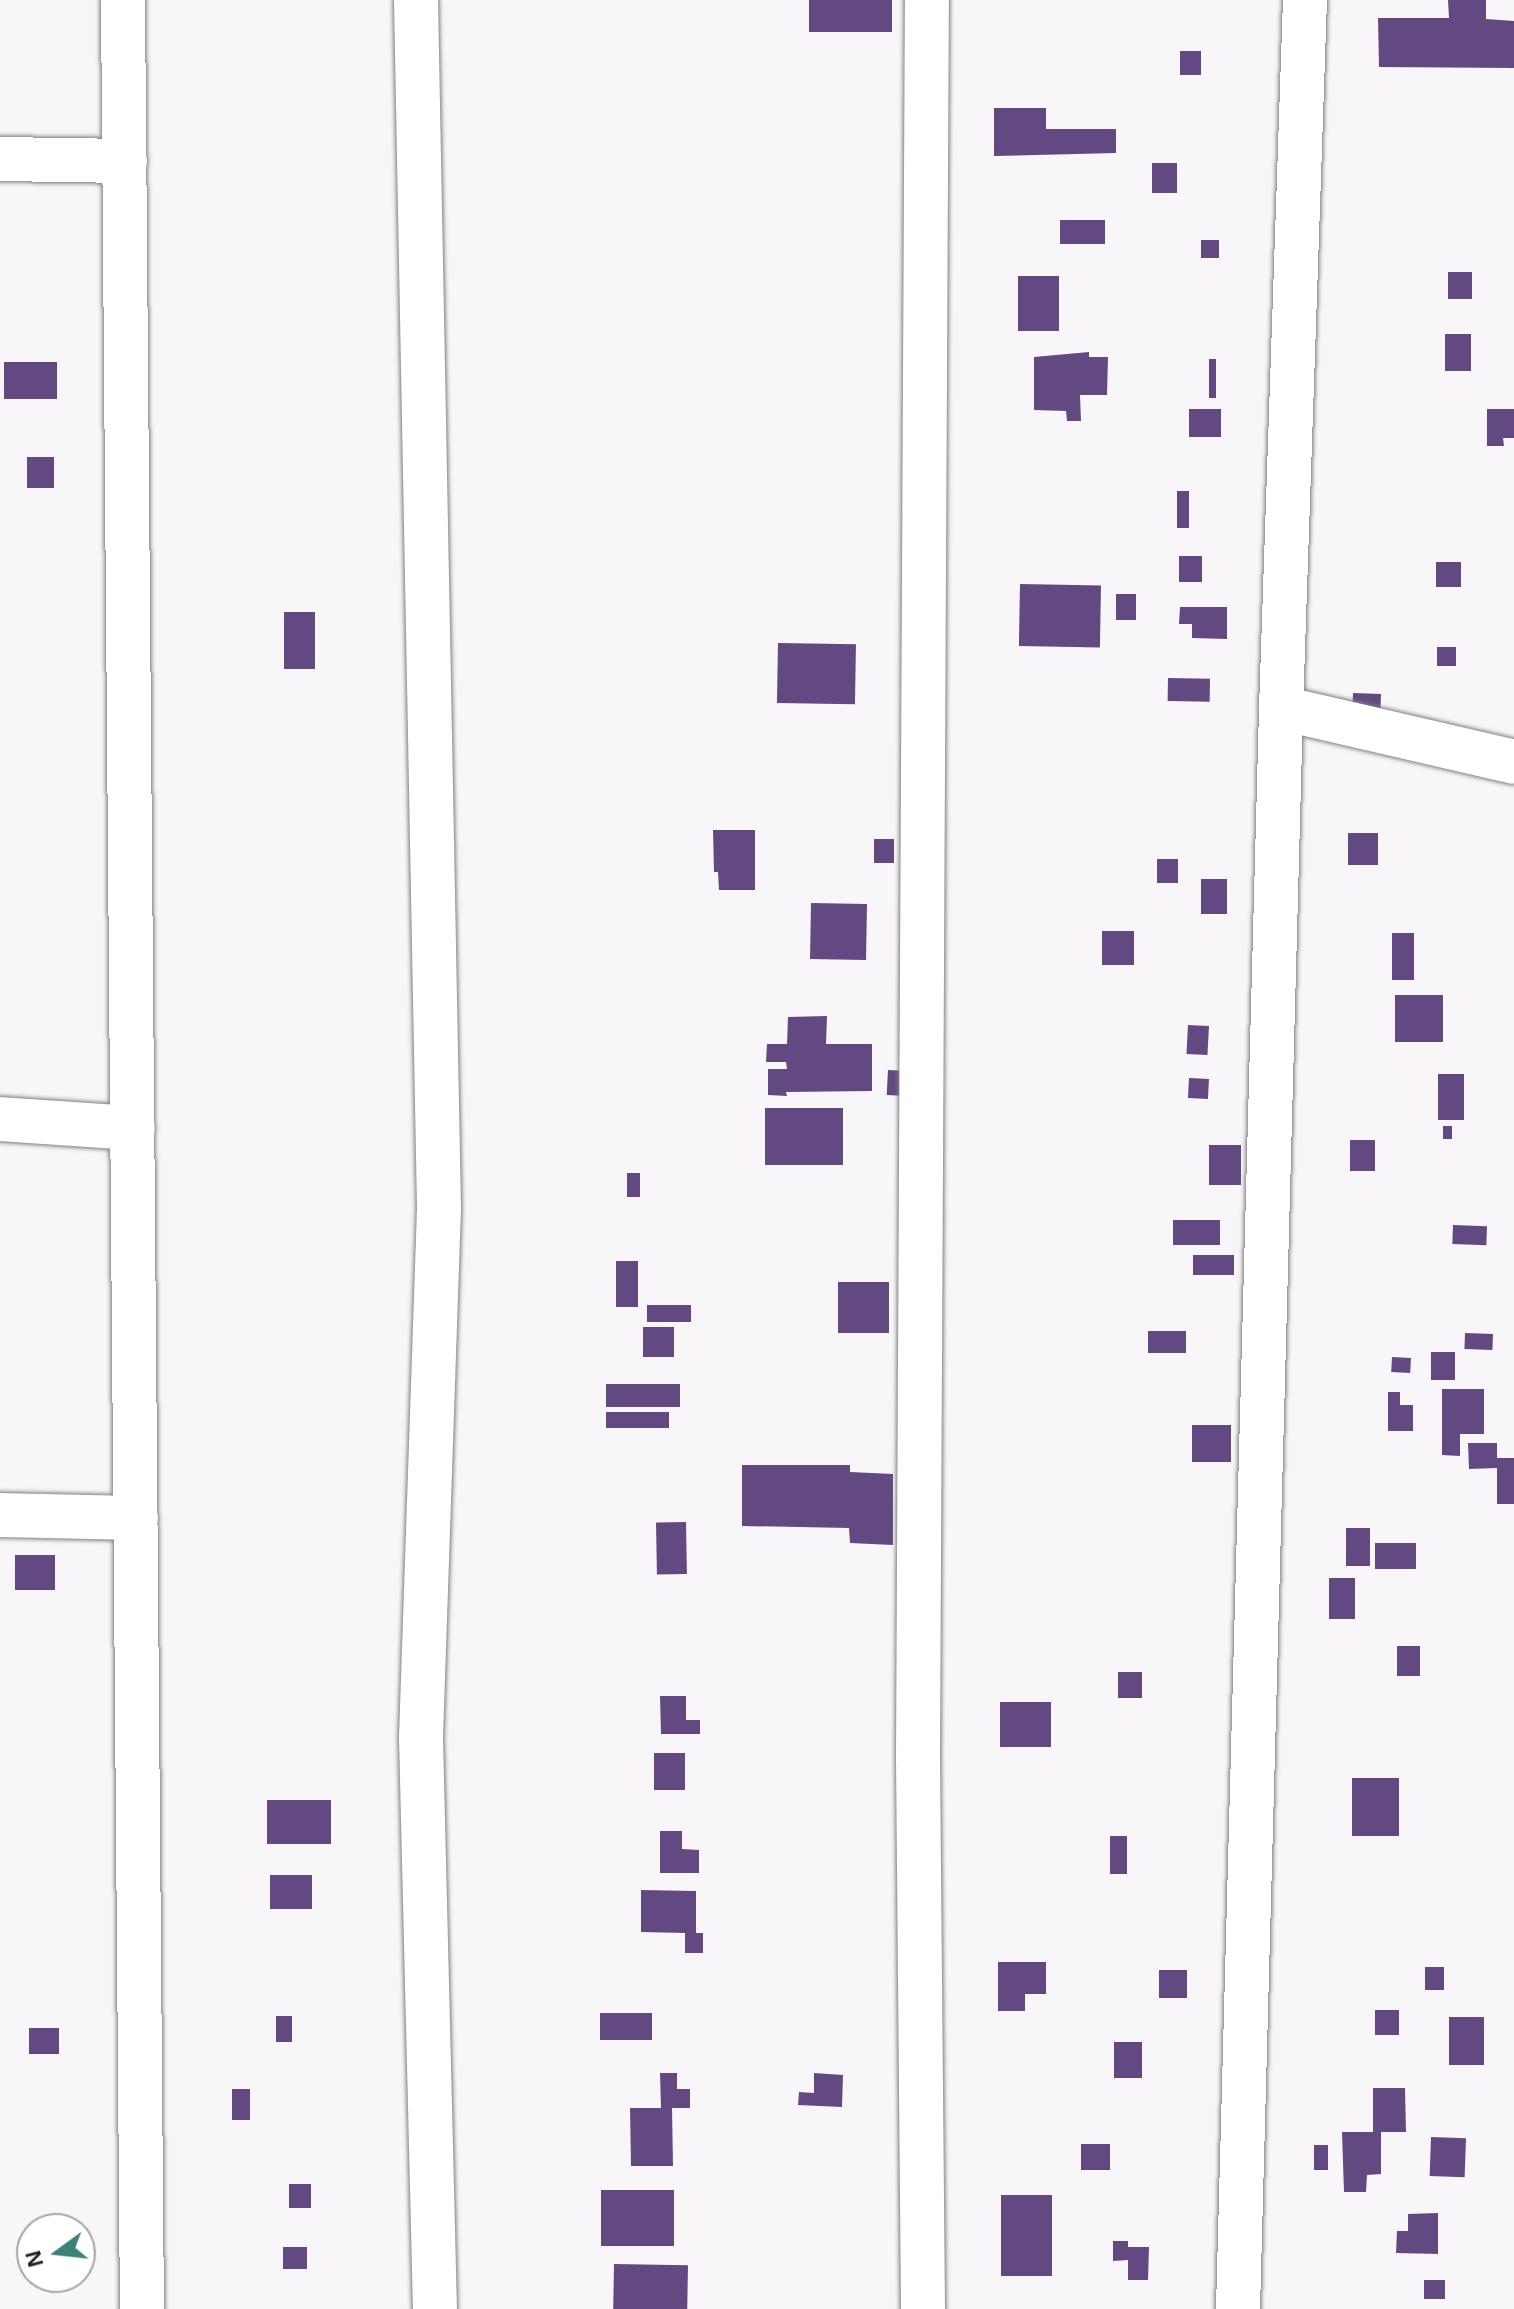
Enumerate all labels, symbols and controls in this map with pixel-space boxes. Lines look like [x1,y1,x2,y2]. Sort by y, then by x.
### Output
north arrow [16,2213,96,2293]
text: N [20,2248,48,2270]

